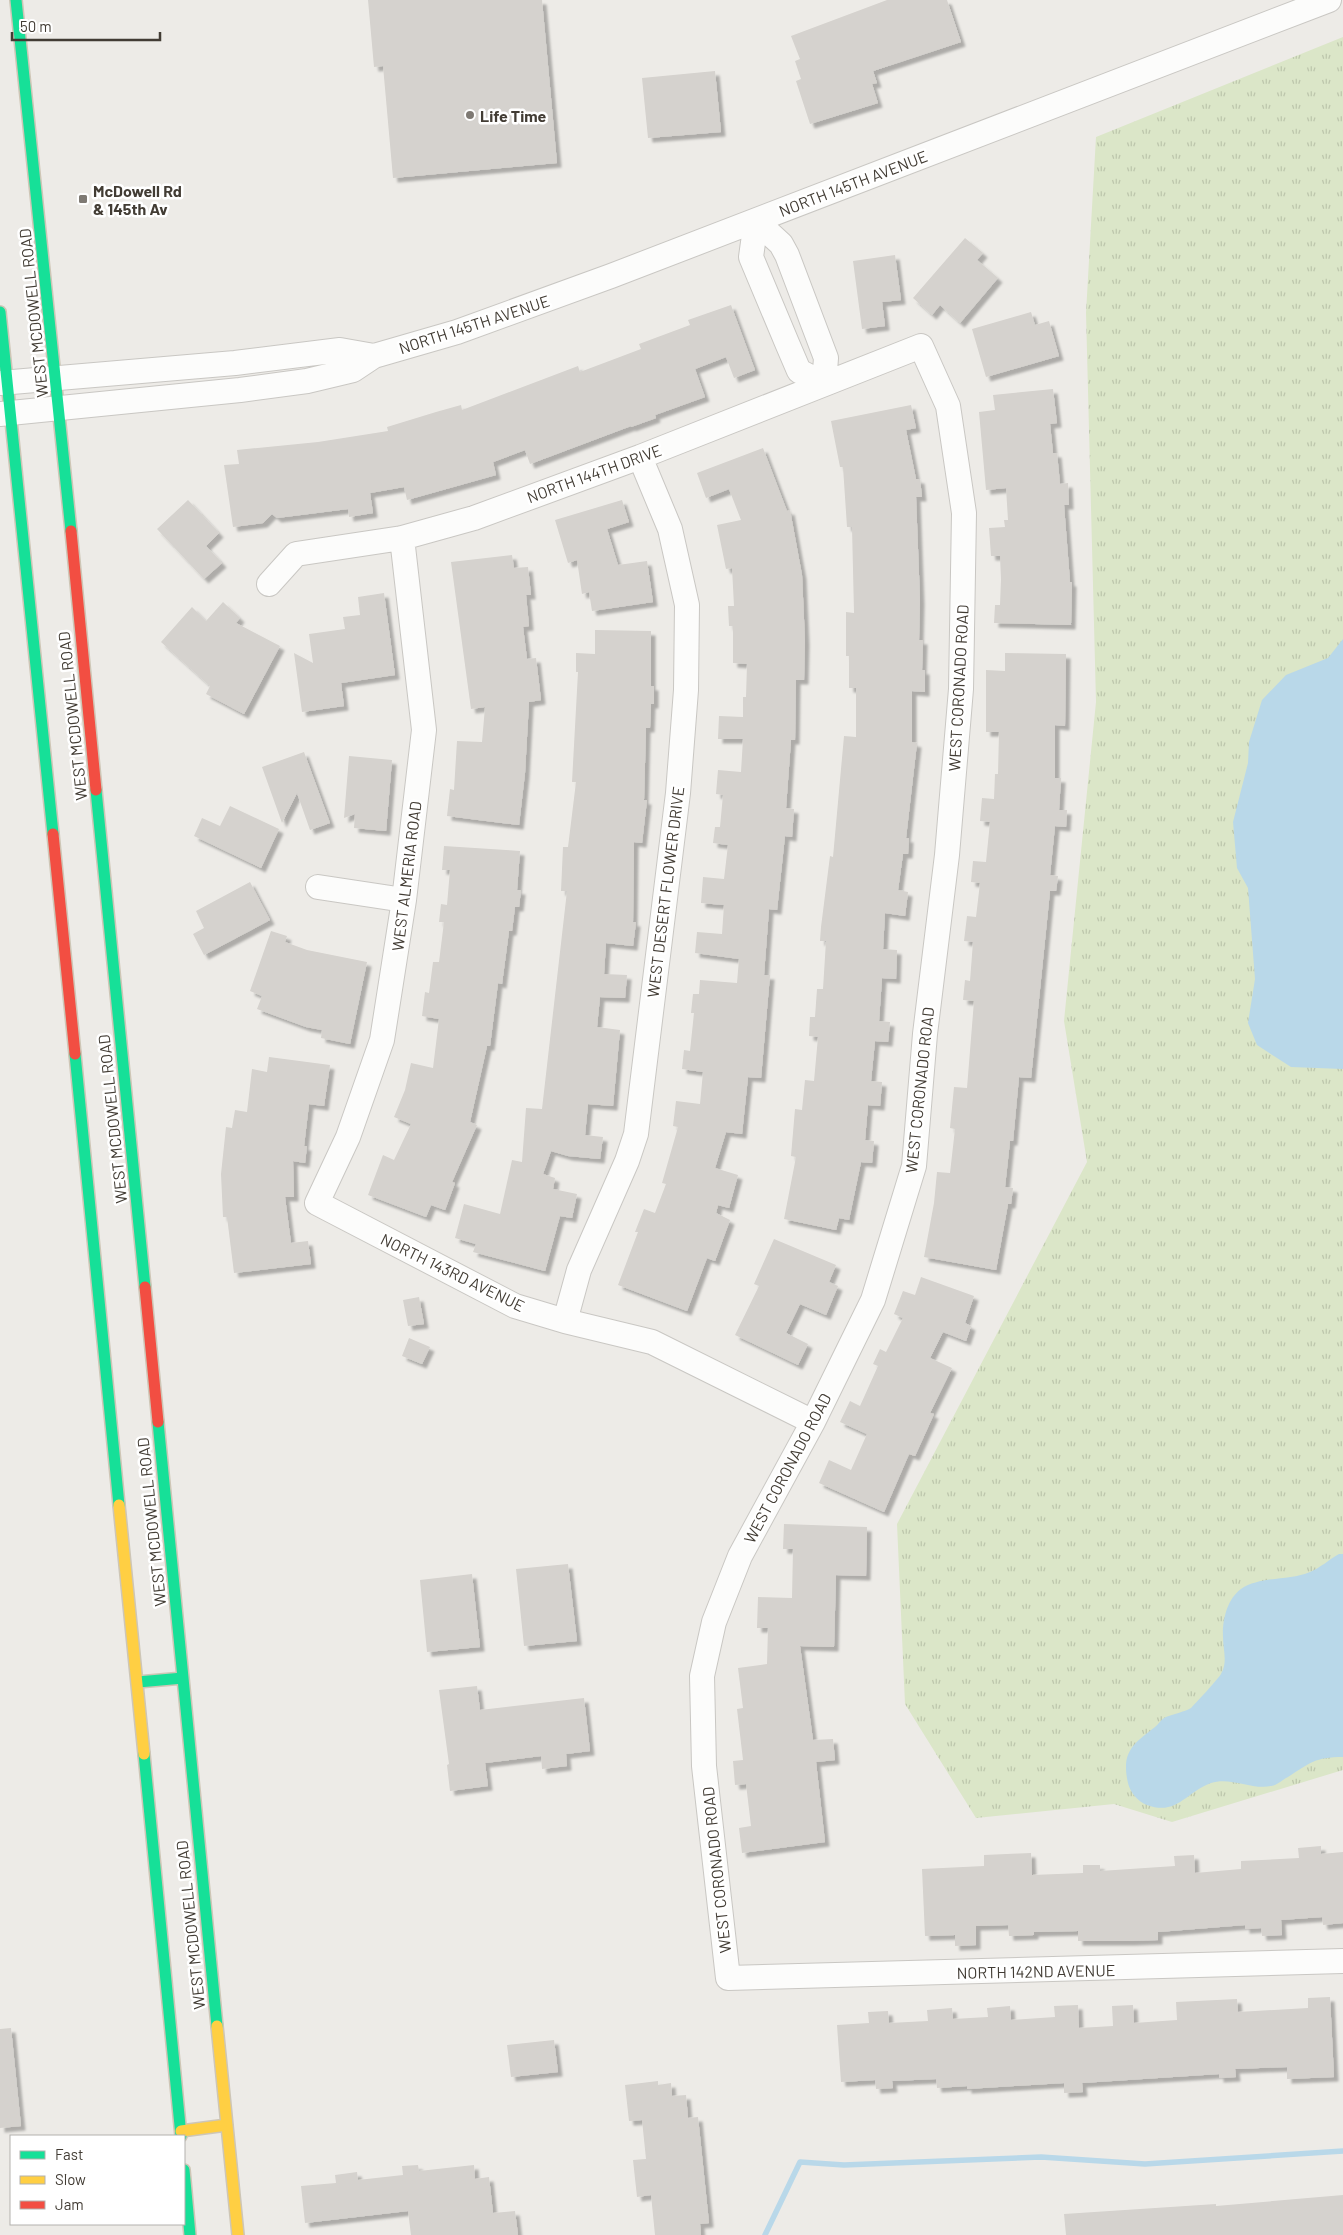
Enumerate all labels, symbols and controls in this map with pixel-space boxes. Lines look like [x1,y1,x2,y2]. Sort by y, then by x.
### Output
scale bar [12,10,160,42]
text: 50 m [20,17,52,35]
place label: Life Time [480,106,547,125]
marker: Life Time [464,109,476,121]
street label: NORTH 145TH AVENUE [776,146,930,220]
place label: McDowell Rd & 145th Av [93,181,182,218]
marker: McDowell Rd & 145th Av [77,193,89,205]
street label: WEST MCDOWELL ROAD [15,228,51,398]
street label: NORTH 145TH AVENUE [396,291,552,357]
street label: NORTH 144TH DRIVE [524,440,664,506]
street label: WEST CORONADO ROAD [944,604,972,772]
street label: WEST MCDOWELL ROAD [54,631,90,801]
street label: WEST DESERT FLOWER DRIVE [643,785,687,999]
street label: WEST ALMERIA ROAD [387,800,425,952]
street label: WEST CORONADO ROAD [901,1006,937,1174]
street label: WEST MCDOWELL ROAD [94,1034,130,1204]
street label: NORTH 143RD AVENUE [378,1229,528,1315]
street label: WEST CORONADO ROAD [739,1390,835,1546]
street label: WEST MCDOWELL ROAD [133,1437,169,1607]
street label: WEST CORONADO ROAD [698,1786,734,1954]
street label: WEST MCDOWELL ROAD [172,1840,208,2010]
street label: NORTH 142ND AVENUE [957,1960,1115,1982]
legend [10,2135,185,2225]
text: Fast [55,2145,83,2163]
text: Slow [55,2170,86,2188]
text: Jam [55,2195,84,2213]

